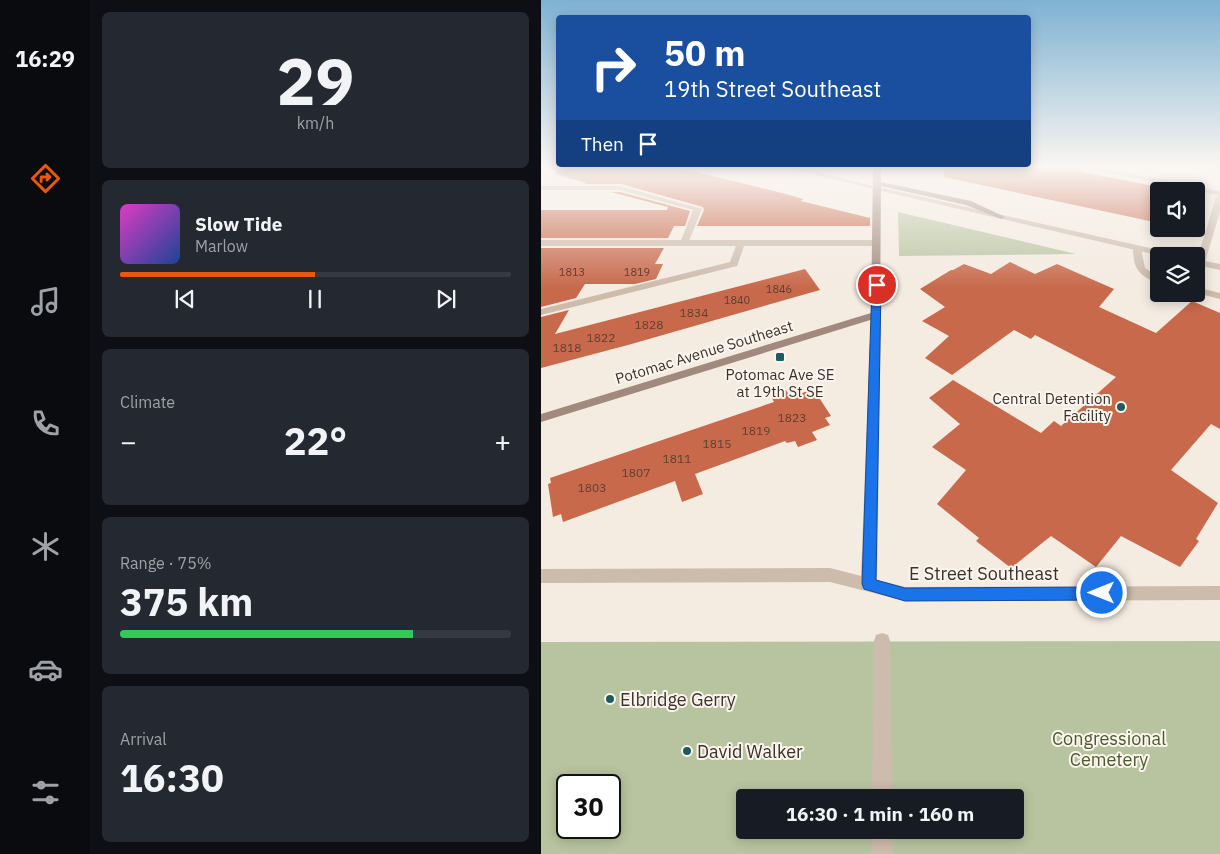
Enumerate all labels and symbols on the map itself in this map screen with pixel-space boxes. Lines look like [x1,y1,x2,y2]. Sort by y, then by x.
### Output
pin [856,264,898,306]
house number: 1813 [559,265,585,279]
house number: 1819 [624,265,650,279]
house number: 1846 [766,282,792,296]
house number: 1840 [724,293,750,307]
house number: 1834 [680,305,708,320]
street label: Potomac Avenue Southeast [613,316,795,388]
house number: 1828 [635,317,663,332]
house number: 1822 [587,330,615,345]
house number: 1818 [553,340,581,355]
marker: Potomac Ave SE at 19th St SE [774,351,786,363]
place label: Potomac Ave SE at 19th St SE [726,365,834,401]
place label: Central Detention Facility [992,389,1112,425]
marker: Central Detention Facility [1115,401,1127,413]
house number: 1823 [778,410,806,425]
house number: 1819 [742,423,770,438]
house number: 1815 [703,436,731,451]
house number: 1811 [663,451,691,466]
house number: 1807 [622,465,650,480]
house number: 1803 [578,480,606,495]
street label: E Street Southeast [909,562,1059,585]
position arrow [1075,566,1127,618]
place label: Elbridge Gerry [620,688,736,711]
marker: Elbridge Gerry [604,693,616,705]
park label: Congressional Cemetery [1052,727,1166,771]
place label: David Walker [697,740,803,763]
marker: David Walker [681,745,693,757]
speed limit sign: 30 [556,774,621,839]

